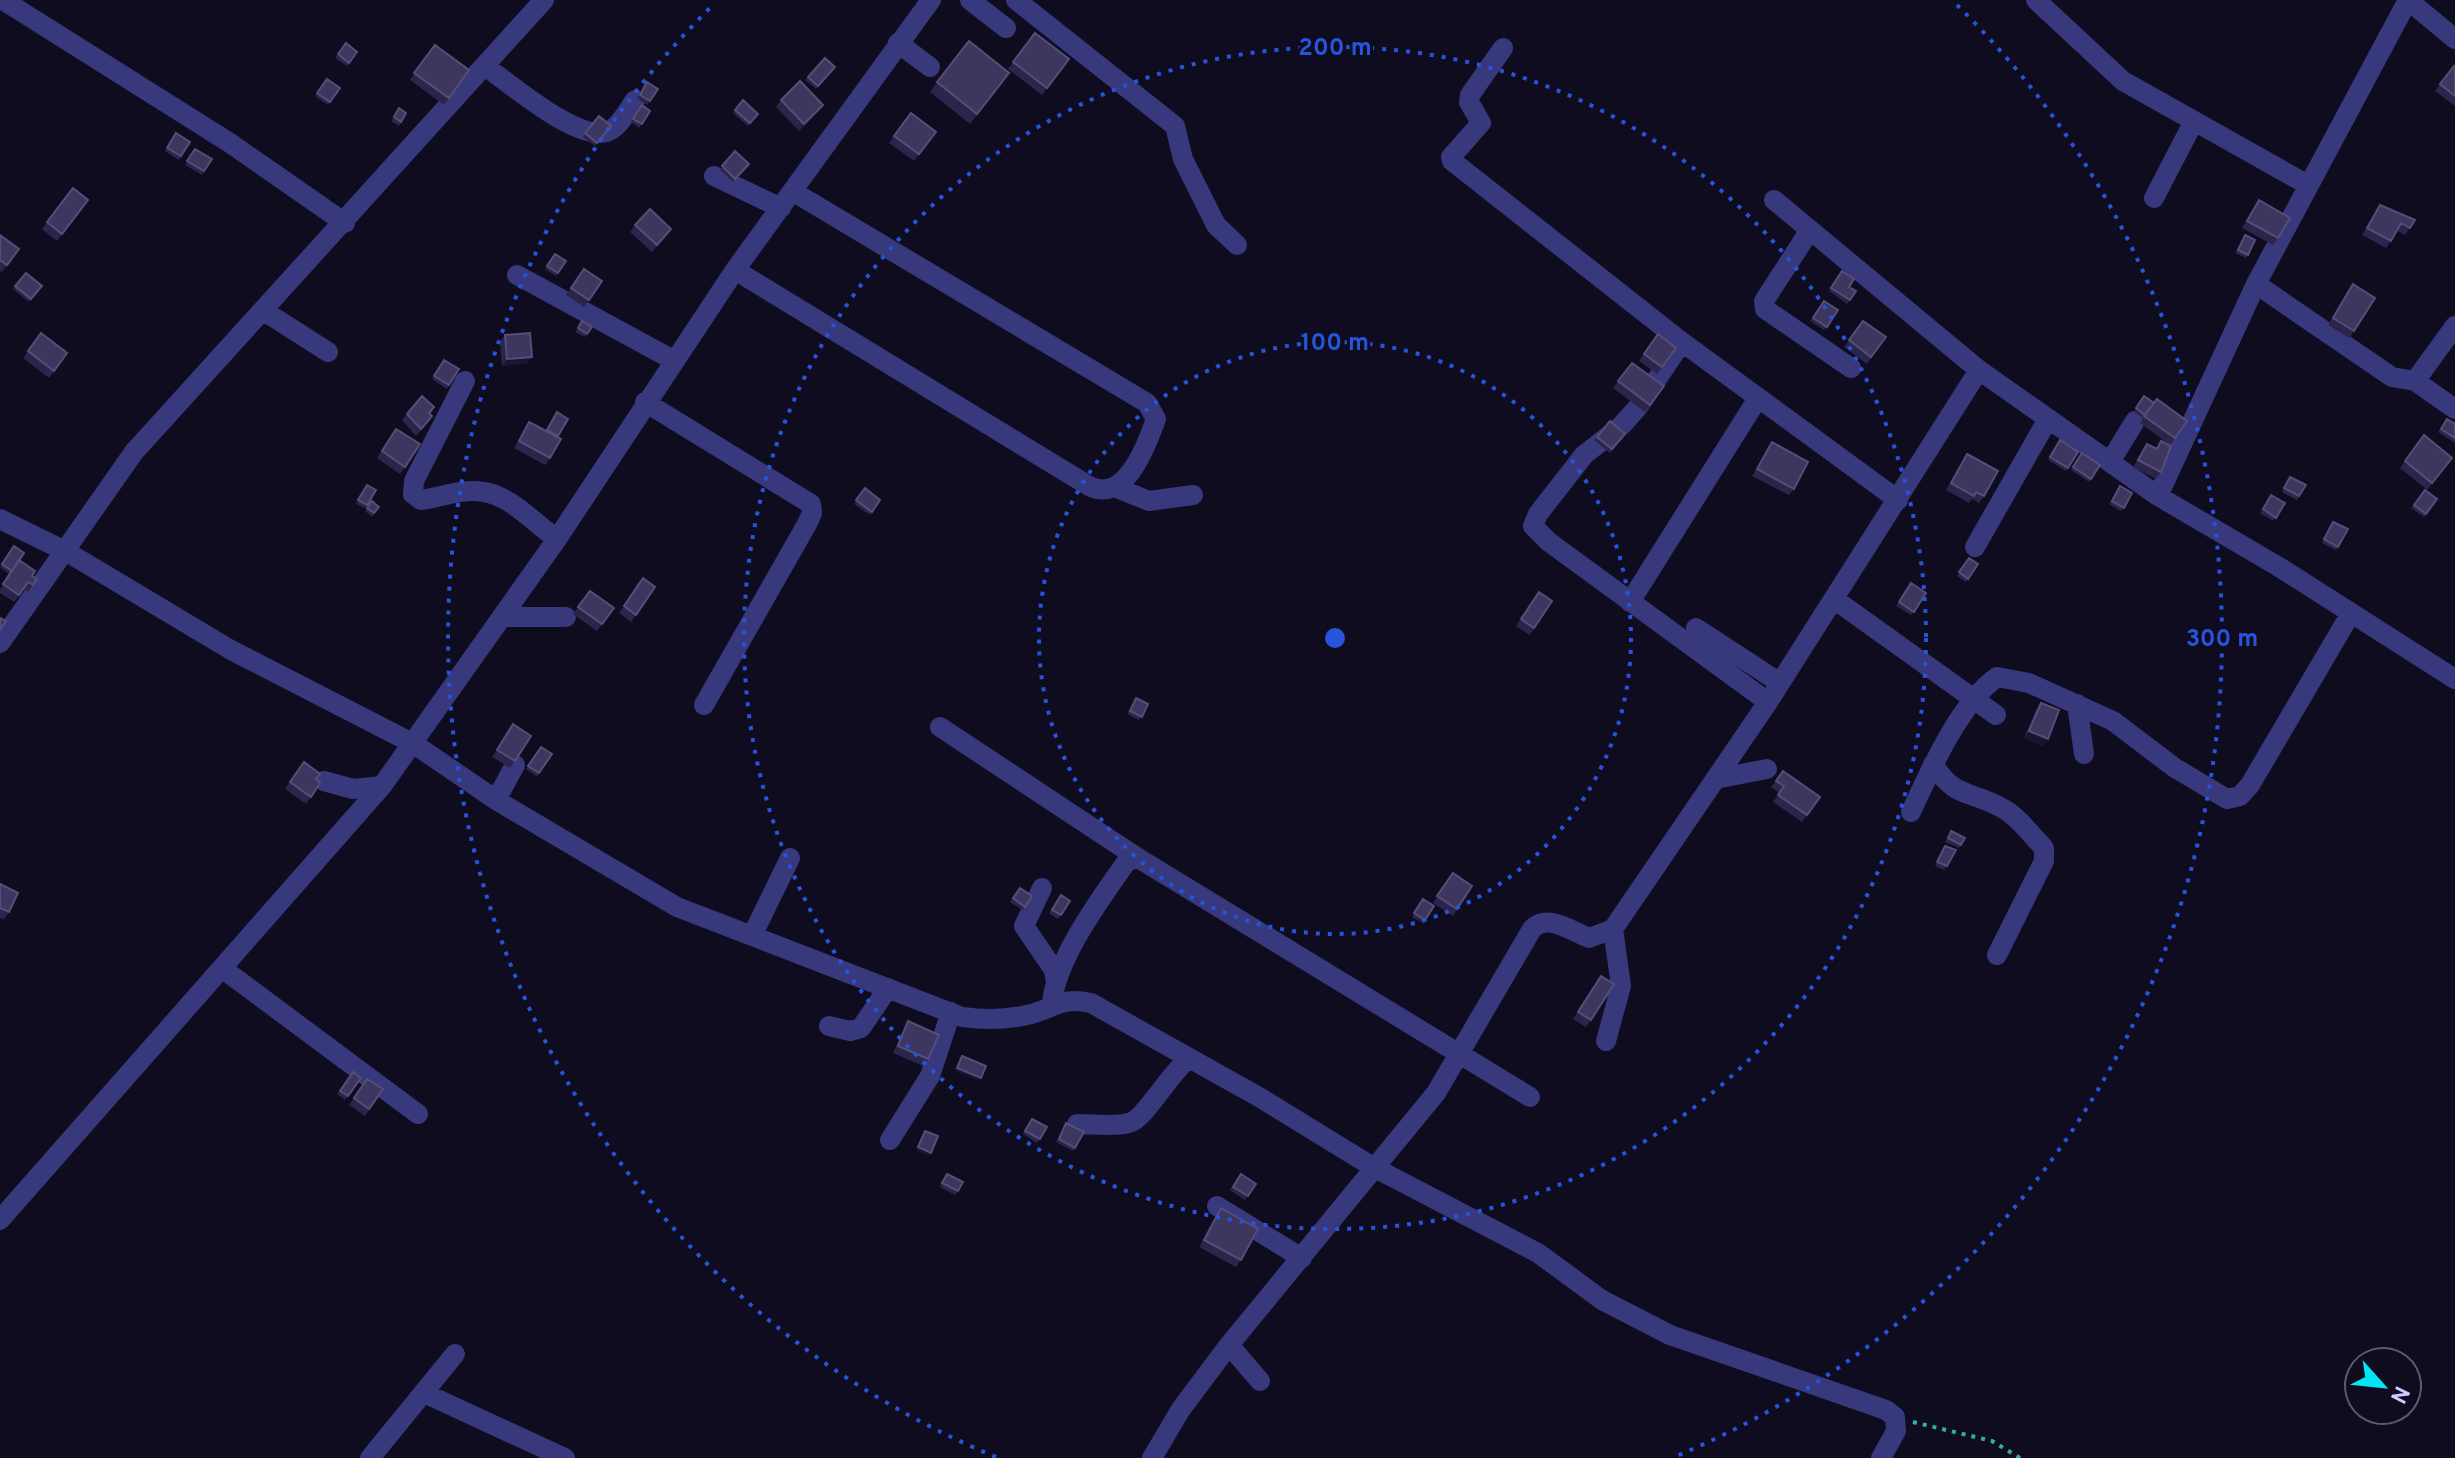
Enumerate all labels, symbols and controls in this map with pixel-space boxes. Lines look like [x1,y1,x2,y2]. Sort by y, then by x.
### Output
text: 200 m [1298,34,1372,64]
text: 100 m [1301,329,1369,359]
centre of rings [1321,624,1349,652]
text: 300 m [2186,625,2258,655]
north arrow [2343,1346,2423,1426]
text: N [2383,1381,2414,1407]

